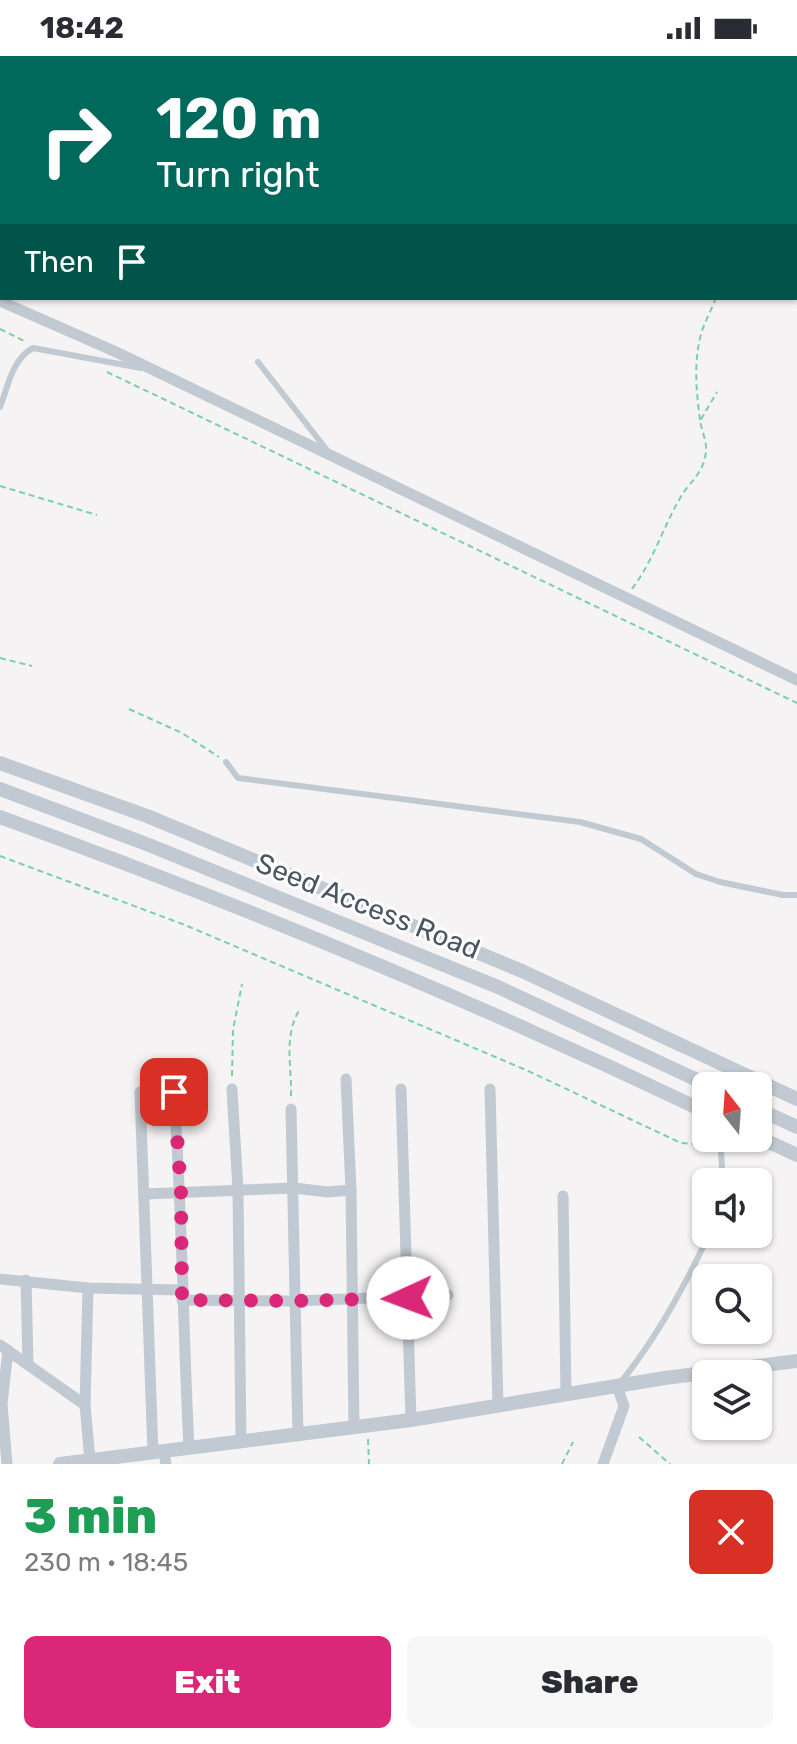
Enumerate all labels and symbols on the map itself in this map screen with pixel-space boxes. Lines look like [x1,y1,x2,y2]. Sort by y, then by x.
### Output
street label: Seed Access Road [251,846,485,966]
pin [140,1058,208,1126]
north arrow [692,1072,772,1152]
position arrow [366,1256,450,1340]

